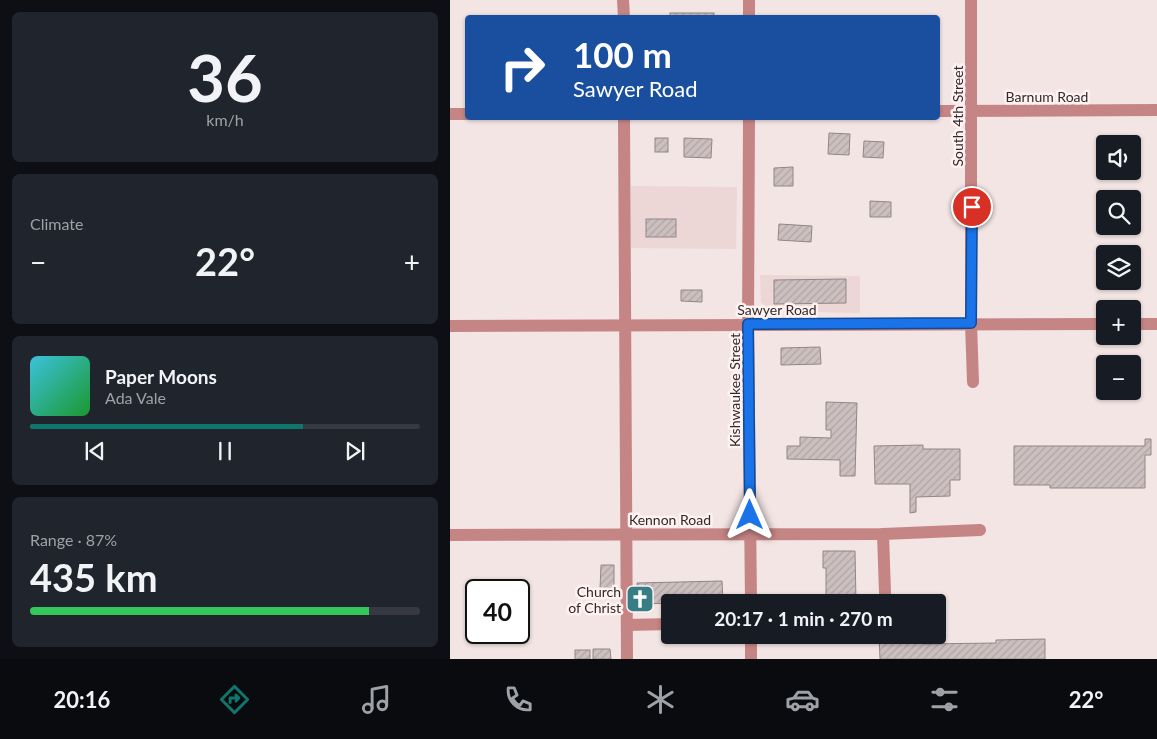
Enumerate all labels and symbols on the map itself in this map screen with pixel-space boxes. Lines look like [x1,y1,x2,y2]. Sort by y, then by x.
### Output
street label: South 4th Street [949,65,966,167]
street label: Barnum Road [1006,88,1088,105]
pin [951,186,993,228]
street label: Sawyer Road [737,301,817,318]
street label: Kishwaukee Street [726,333,743,447]
position arrow [723,488,775,540]
street label: Kennon Road [629,511,711,528]
speed limit sign: 40 [465,579,530,644]
place label: Church of Christ [568,583,621,616]
church icon: Church of Christ [625,584,655,614]

